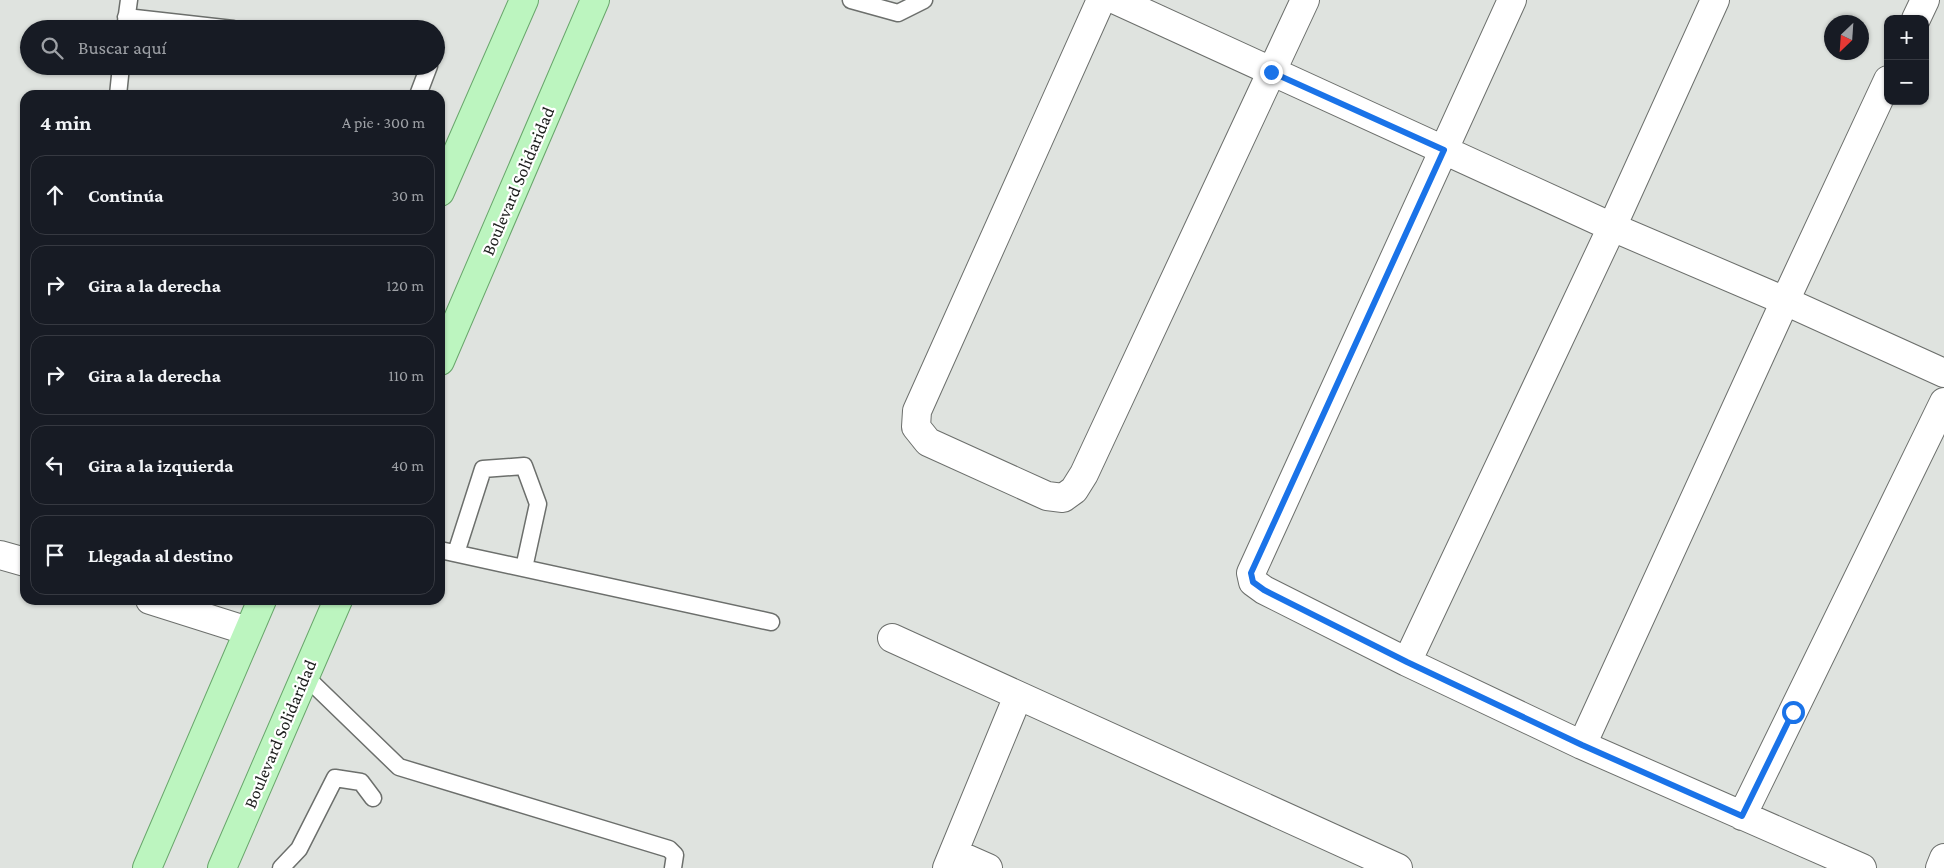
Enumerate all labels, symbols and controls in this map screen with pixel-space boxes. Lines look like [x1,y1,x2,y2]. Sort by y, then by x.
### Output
north arrow [1824,15,1869,60]
map controls [1884,15,1929,105]
button: + [1884,15,1929,60]
search box [20,20,445,75]
icon: search [38,34,66,62]
text: Buscar aquí [78,37,167,58]
button: − [1884,60,1929,105]
route end [1260,61,1283,84]
street label: Boulevard Solidaridad [478,103,559,258]
text: 4 min [40,111,91,135]
text: A pie · 300 m [342,114,425,131]
icon: ahead [41,181,69,209]
text: Continúa [88,185,164,206]
text: 30 m [392,187,424,204]
icon: right [41,271,69,299]
text: Gira a la derecha [88,275,221,296]
text: 120 m [386,277,424,294]
icon: right [41,361,69,389]
text: Gira a la derecha [88,365,221,386]
text: 110 m [388,367,424,384]
icon: left [41,451,69,479]
text: Gira a la izquierda [88,455,234,476]
text: 40 m [391,457,424,474]
icon: arrive [41,541,69,569]
text: Llegada al destino [88,545,233,566]
street label: Boulevard Solidaridad [240,656,321,811]
route start [1782,701,1805,724]

